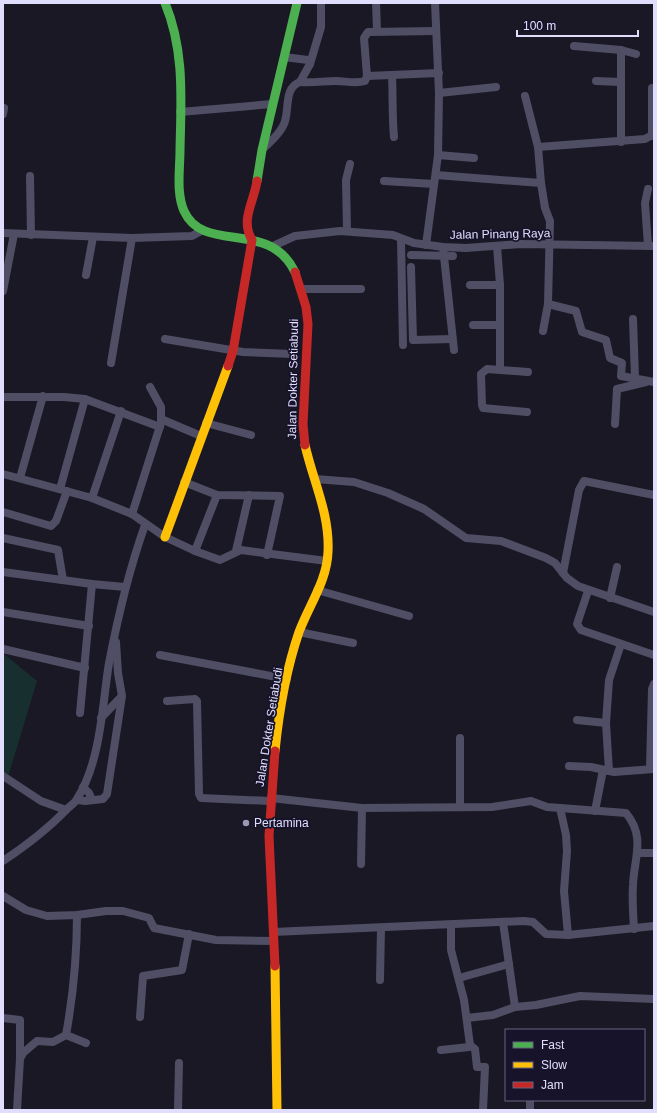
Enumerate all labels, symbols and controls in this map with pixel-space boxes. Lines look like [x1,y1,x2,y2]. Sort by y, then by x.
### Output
scale bar [517,12,638,38]
text: 100 m [523,19,556,33]
street label: Jalan Pinang Raya [450,226,551,242]
street label: Jalan Dokter Setiabudi [285,319,301,439]
street label: Jalan Dokter Setiabudi [253,666,285,788]
place label: Pertamina [254,816,309,830]
marker: Pertamina [241,818,251,828]
legend [505,1029,645,1101]
text: Fast [541,1038,565,1052]
text: Slow [541,1058,567,1072]
text: Jam [541,1078,564,1092]

